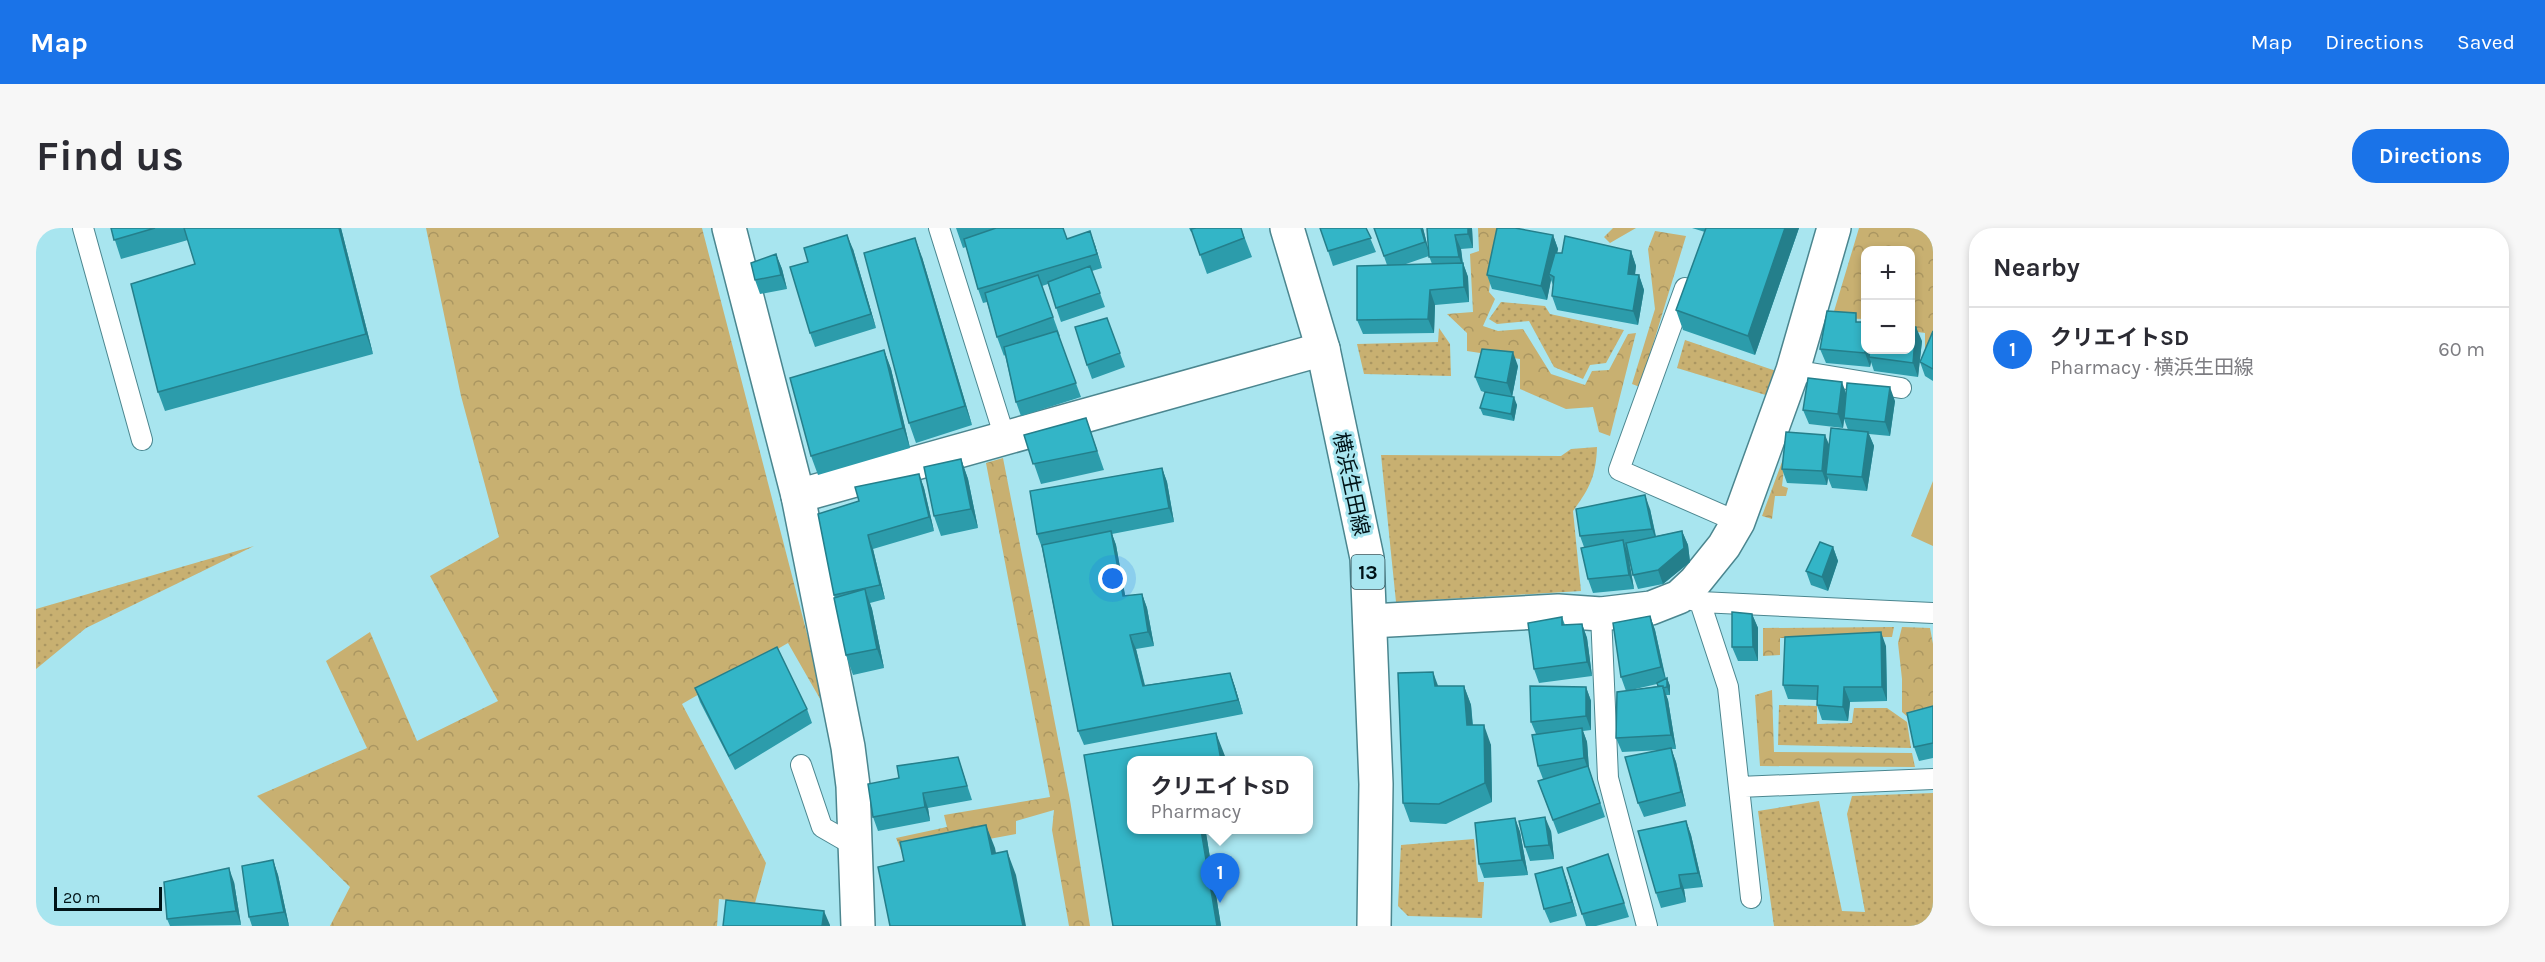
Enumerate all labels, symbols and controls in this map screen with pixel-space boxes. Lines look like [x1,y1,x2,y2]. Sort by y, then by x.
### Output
text: Map [30,26,88,59]
text: Map [2251,30,2292,54]
text: Directions [2325,30,2424,54]
text: Saved [2457,30,2515,54]
button: Directions [2352,129,2509,183]
text: Find us [36,131,184,181]
map controls [1861,246,1915,354]
button: + [1861,246,1915,300]
text: Nearby [1993,252,2080,283]
button: − [1861,300,1915,354]
text: クリエイトSD [2050,325,2189,351]
text: 1 [2009,338,2016,361]
text: 60 m [2438,338,2485,361]
text: Pharmacy · 横浜生田線 [2050,356,2254,379]
street label: 横浜生田線 [1328,430,1374,538]
road number: 13 [1352,555,1384,589]
your location [1098,564,1127,593]
popup [1127,756,1313,834]
text: クリエイトSD [1150,774,1290,800]
text: Pharmacy [1150,800,1241,823]
pin: 1 [1200,854,1240,903]
scale bar [54,884,162,912]
text: 20 m [63,888,101,907]

